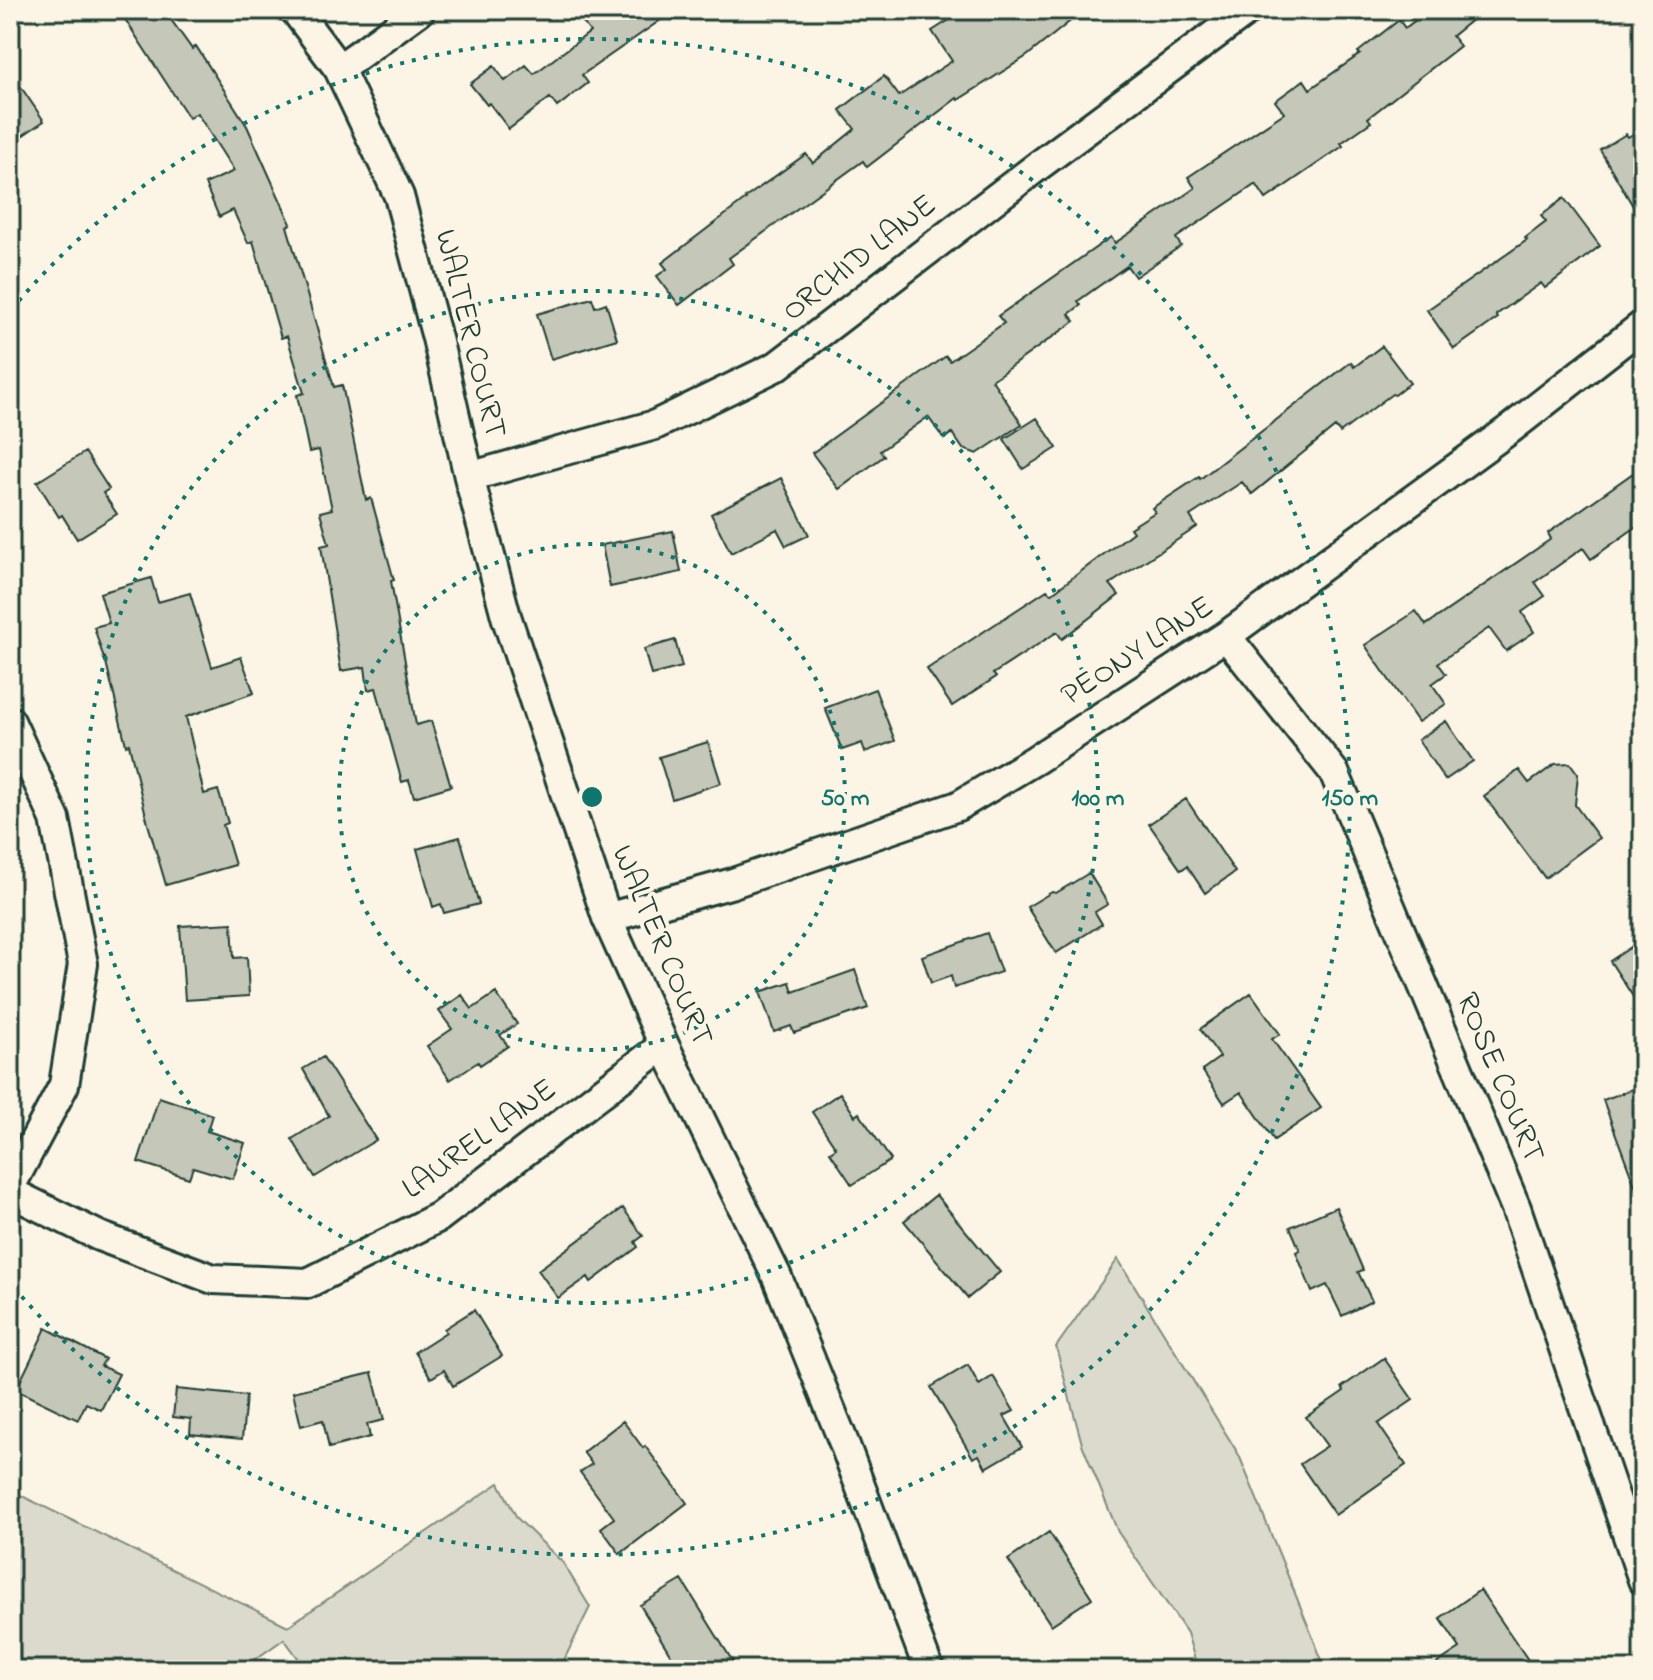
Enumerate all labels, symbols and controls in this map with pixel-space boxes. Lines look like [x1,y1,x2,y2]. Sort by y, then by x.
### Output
street label: ORCHID LANE [773,184,947,334]
street label: WALTER COURT [420,225,518,443]
street label: PEONY LANE [1052,585,1224,719]
text: 50 m [821,782,870,817]
text: 100 m [1072,782,1125,817]
text: 150 m [1322,782,1379,817]
centre of rings [578,783,606,811]
street label: WALTER COURT [598,838,724,1054]
street label: ROSE COURT [1442,986,1556,1170]
street label: LAUREL LANE [393,1068,567,1212]

